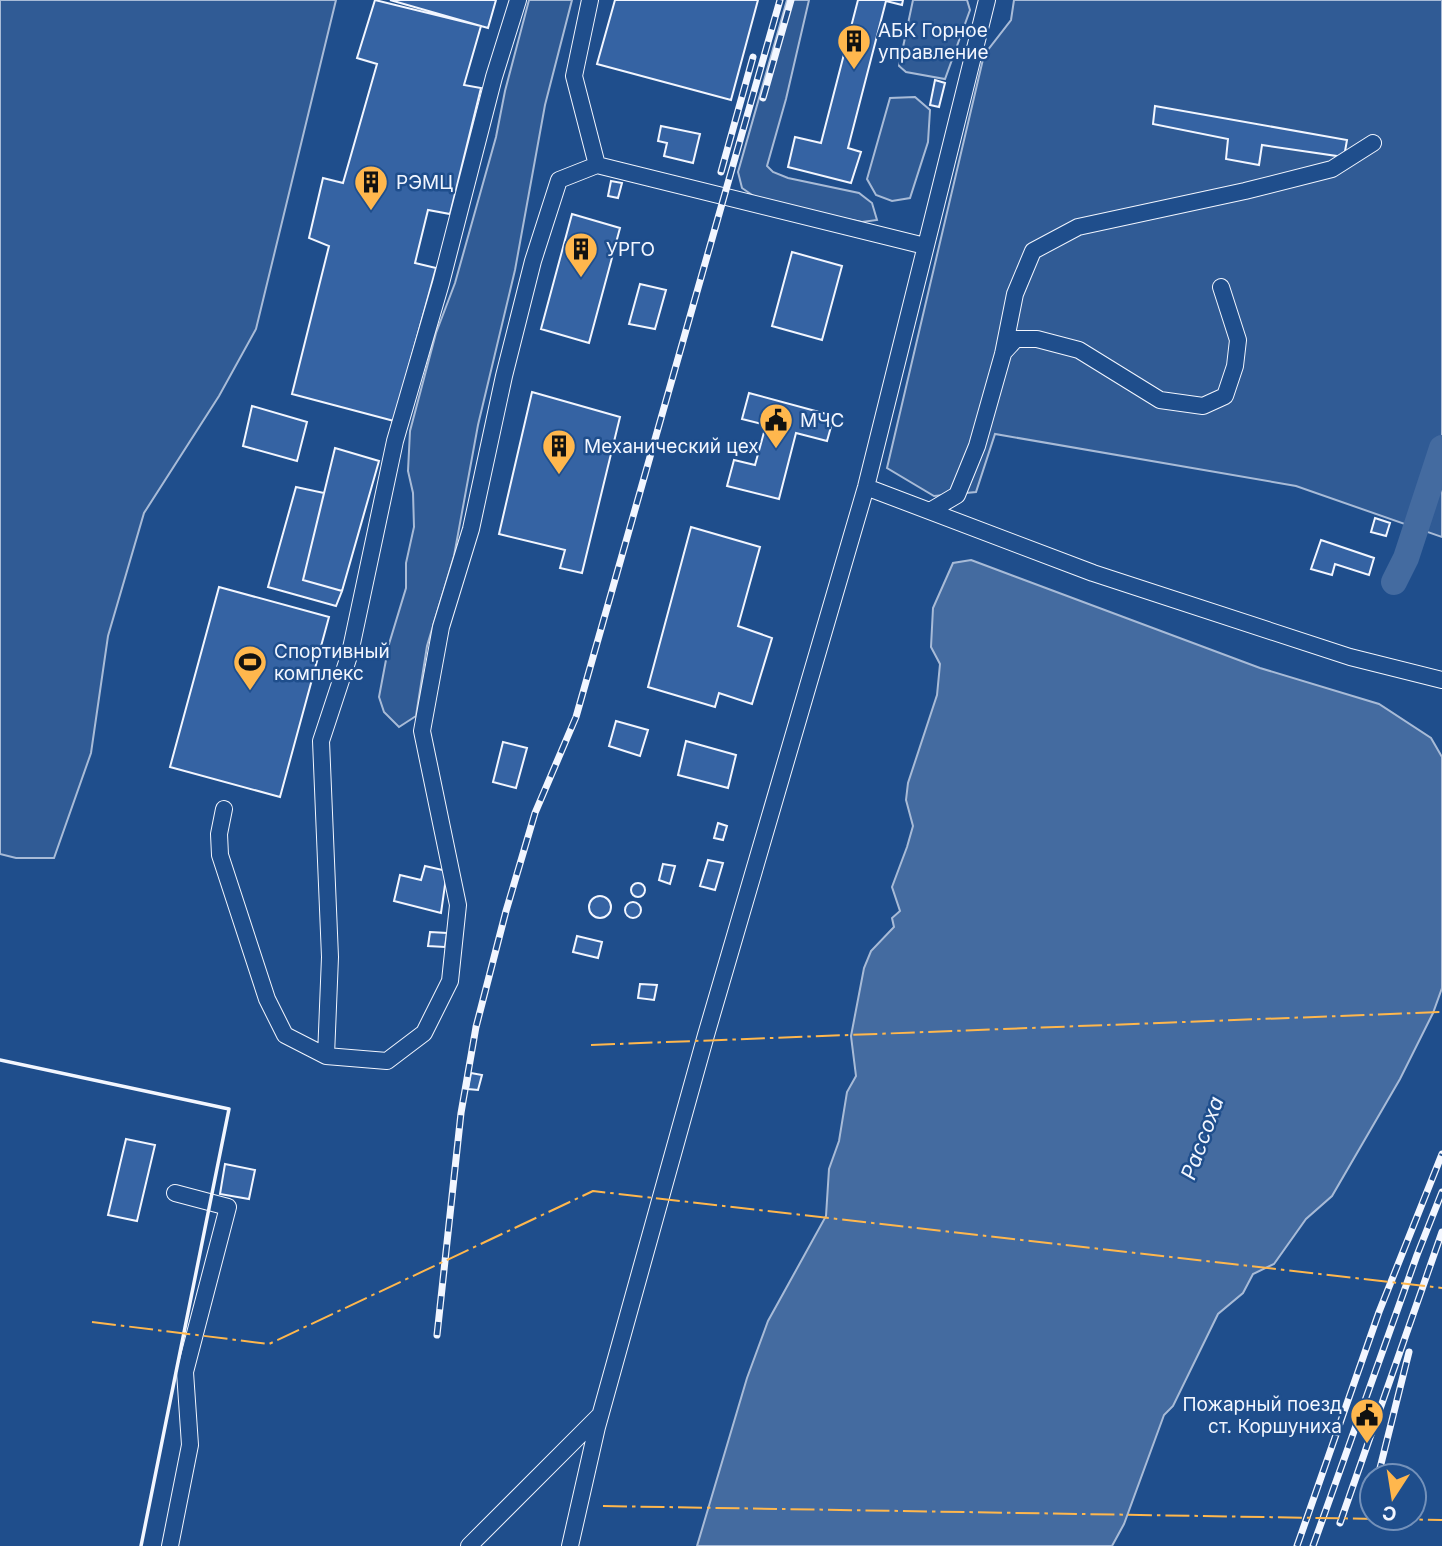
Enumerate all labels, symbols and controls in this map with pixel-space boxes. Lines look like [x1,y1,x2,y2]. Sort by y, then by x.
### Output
place label: АБК Горное управление [878,19,989,64]
building icon: АБК Горное управление [835,22,873,71]
building icon: РЭМЦ [352,163,390,212]
place label: РЭМЦ [396,171,453,194]
building icon: УРГО [562,230,600,279]
place label: УРГО [606,238,655,261]
public building icon: МЧС [757,401,795,450]
place label: МЧС [800,409,844,432]
building icon: Механический цех [540,427,578,476]
place label: Механический цех [584,435,759,458]
place label: Спортивный комплекс [274,640,390,685]
sports icon: Спортивный комплекс [231,643,269,692]
water label: Рассоха [1175,1093,1229,1183]
place label: Пожарный поезд ст. Коршуниха [1182,1393,1342,1438]
public building icon: Пожарный поезд ст. Коршуниха [1348,1396,1386,1445]
north arrow [1358,1462,1428,1532]
text: С [1380,1500,1399,1526]

